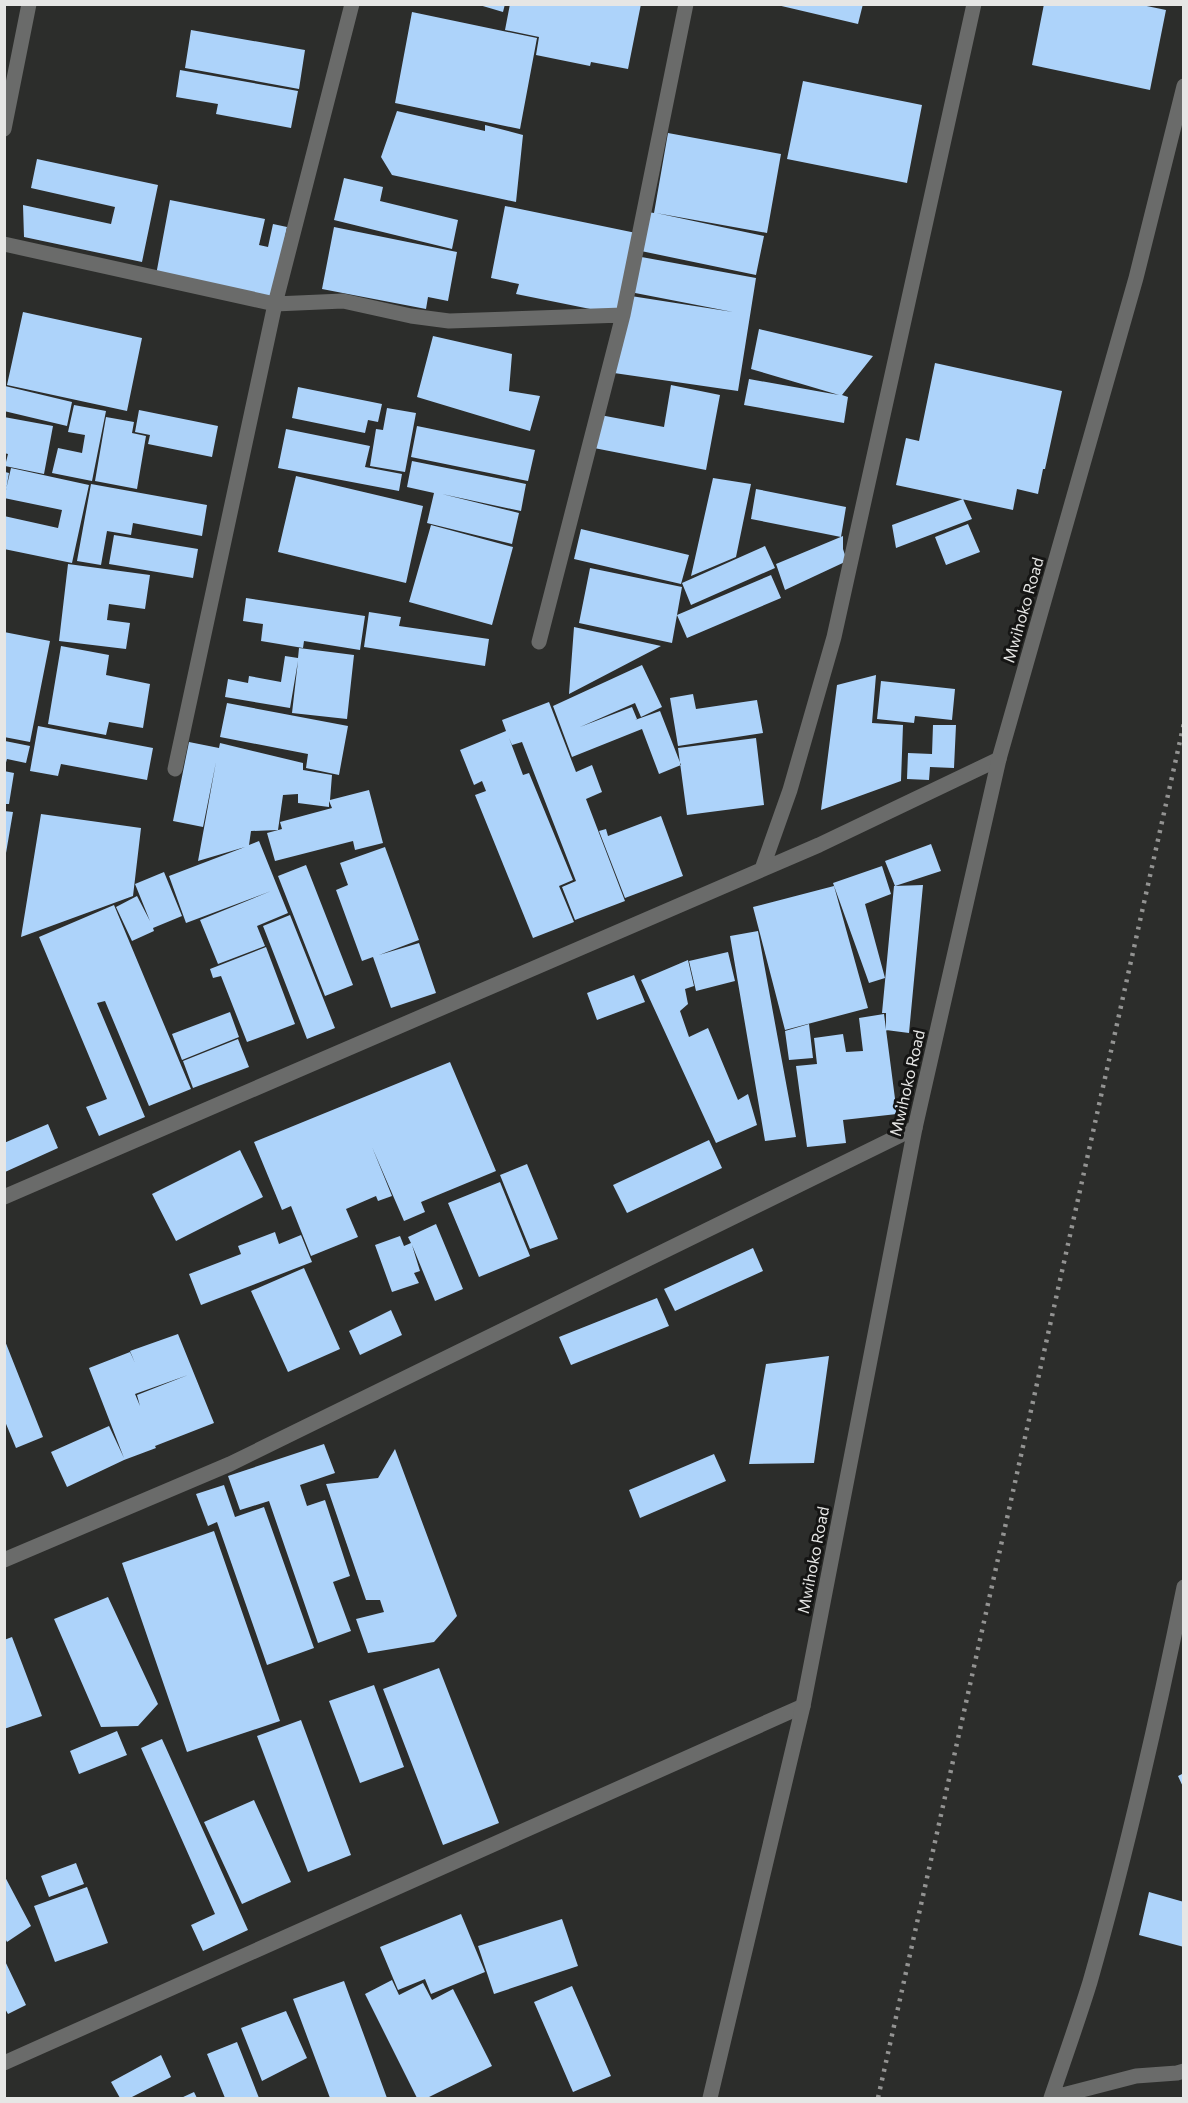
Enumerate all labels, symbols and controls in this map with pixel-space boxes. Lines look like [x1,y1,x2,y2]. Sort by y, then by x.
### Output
street label: Mwihoko Road [998,555,1047,665]
street label: Mwihoko Road [885,1028,928,1138]
street label: Mwihoko Road [793,1505,832,1615]

